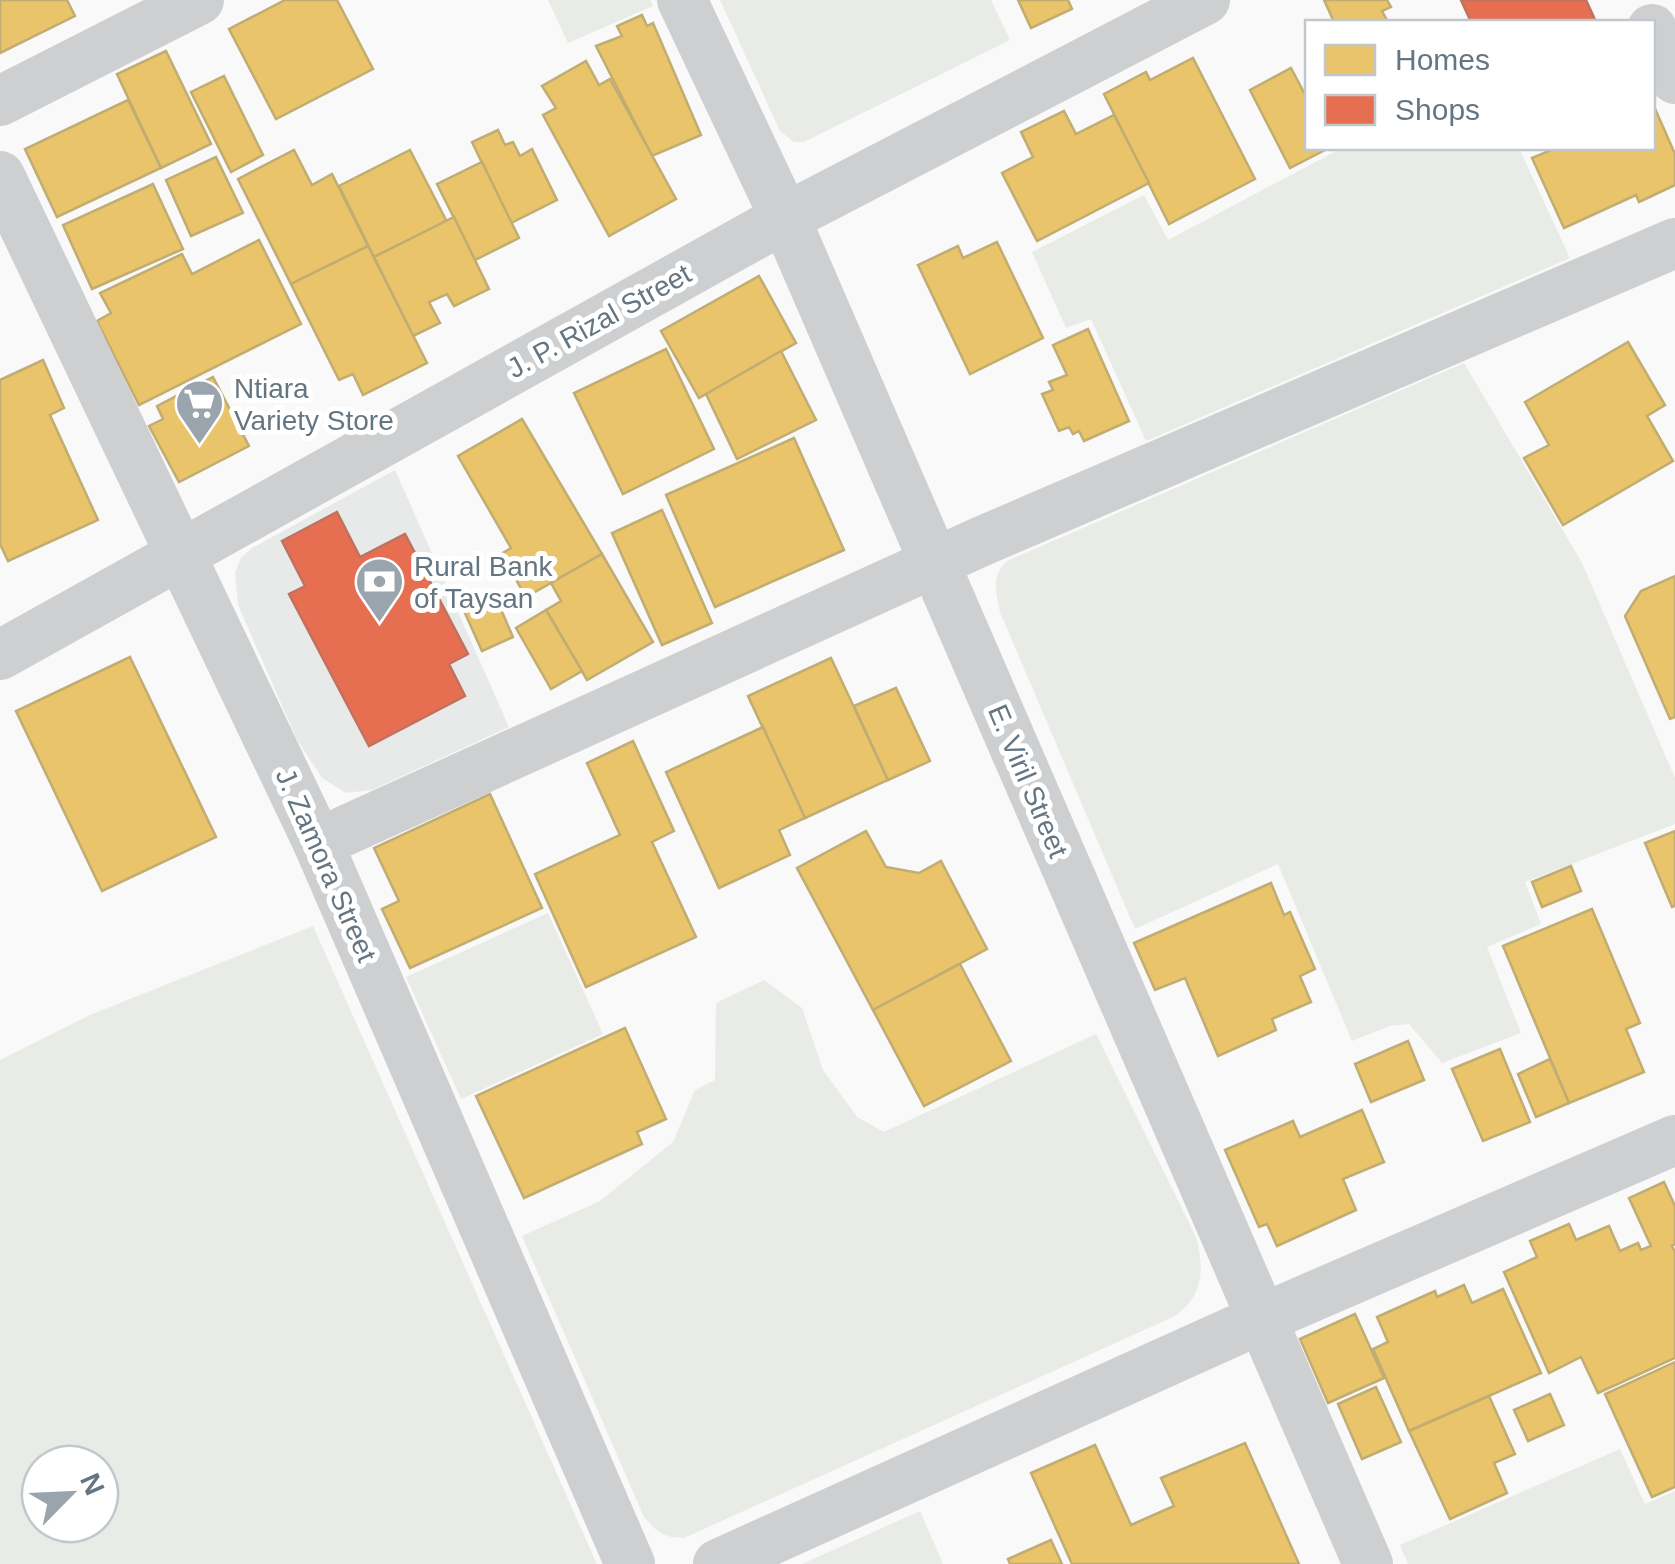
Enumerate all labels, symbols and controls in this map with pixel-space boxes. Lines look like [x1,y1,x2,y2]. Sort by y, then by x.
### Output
legend [1305,20,1655,150]
text: Homes [1395,43,1490,76]
text: Shops [1395,93,1480,126]
street label: J. P. Rizal Street [502,258,696,384]
place label: Ntiara Variety Store [234,373,394,436]
supermarket icon: Ntiara Variety Store [173,378,225,446]
place label: Rural Bank of Taysan [414,551,554,614]
bank icon: Rural Bank of Taysan [353,556,405,624]
street label: E. Viril Street [982,700,1074,862]
street label: J. Zamora Street [269,763,383,967]
north arrow [20,1444,120,1544]
text: N [74,1468,111,1500]

